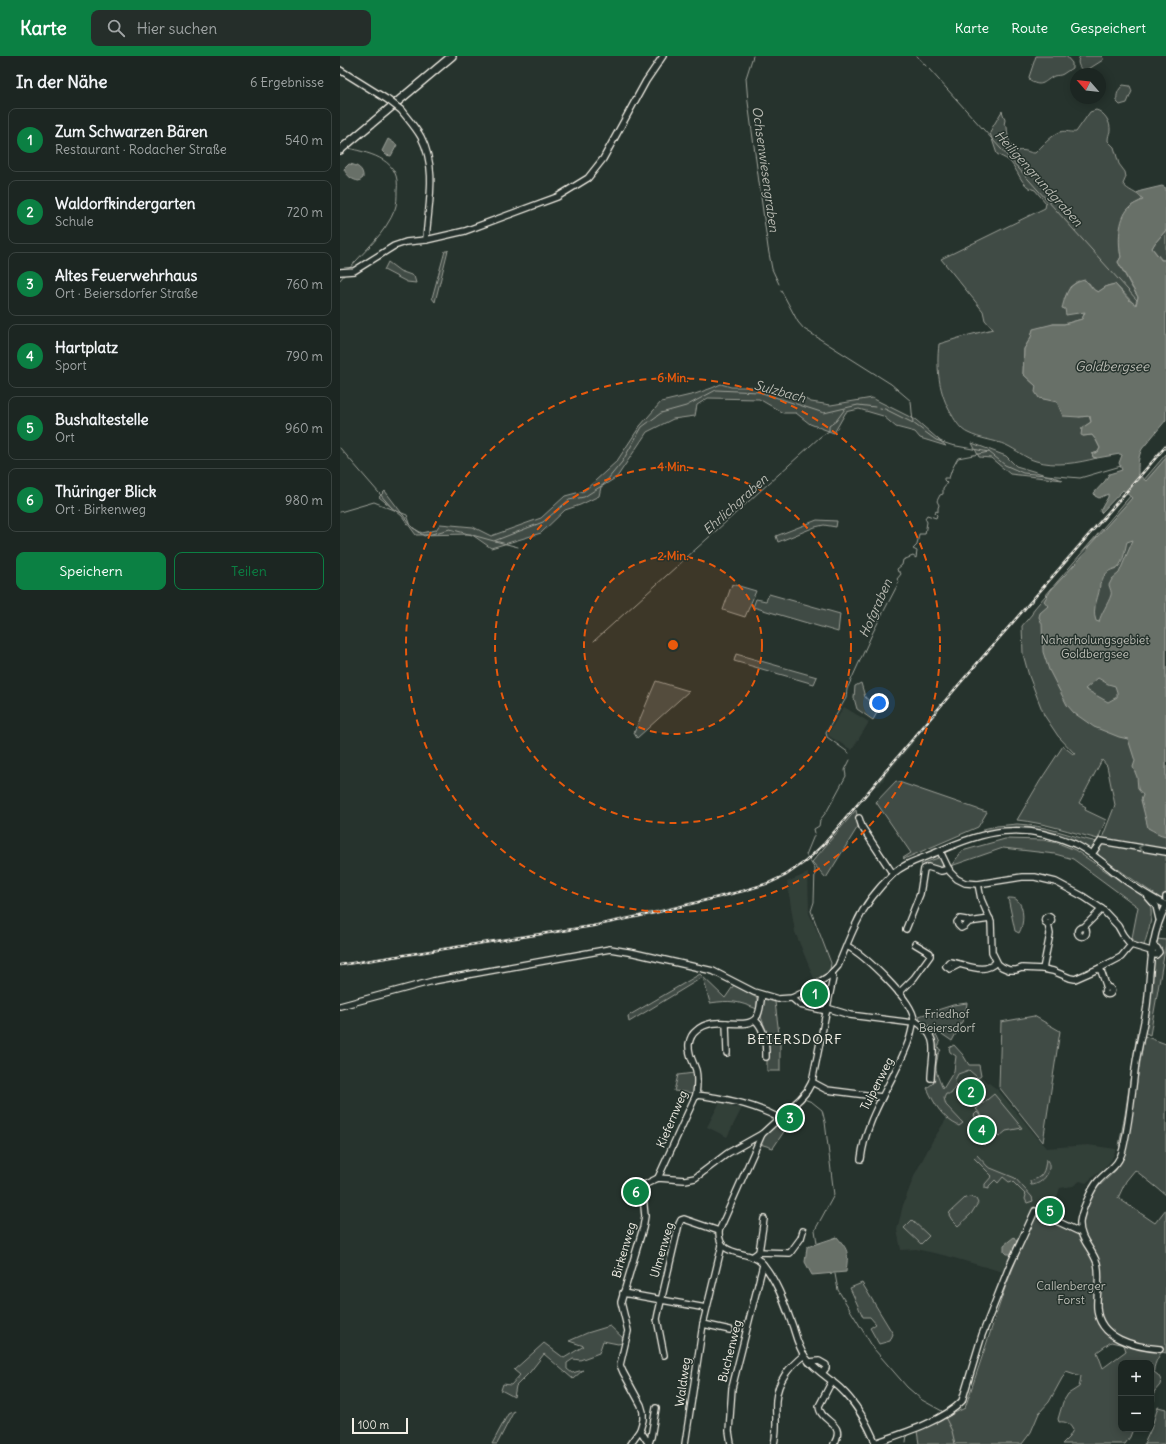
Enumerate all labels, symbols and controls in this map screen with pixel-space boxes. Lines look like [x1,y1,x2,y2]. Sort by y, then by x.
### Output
search box [91,10,371,46]
text: Karte [20,16,67,40]
icon: search [105,17,127,39]
text: Hier suchen [137,19,217,38]
text: Karte [955,19,989,37]
text: Route [1011,19,1048,37]
text: Gespeichert [1070,19,1146,37]
north arrow [1070,68,1106,104]
text: In der Nähe [16,71,108,93]
text: 6 Ergebnisse [250,74,324,91]
water label: Ochsenwiesengraben [748,105,783,233]
text: Zum Schwarzen Bären [55,122,208,141]
water label: Heiligengrundgraben [991,127,1087,230]
text: 1 [27,132,33,149]
text: 540 m [285,132,323,149]
text: Restaurant · Rodacher Straße [55,141,227,158]
text: Waldorfkindergarten [55,194,196,213]
text: 2 [26,204,34,221]
text: 720 m [286,204,323,221]
text: Schule [55,213,94,230]
text: Altes Feuerwehrhaus [55,266,197,285]
text: 3 [26,276,34,293]
text: 760 m [286,276,323,293]
text: Ort · Beiersdorfer Straße [55,285,198,302]
text: Hartplatz [55,338,118,357]
text: 4 [26,348,34,365]
text: 790 m [286,348,323,365]
text: Sport [55,357,87,374]
water label: Goldbergsee [1075,358,1150,375]
text: 6 Min. [657,370,689,385]
water label: Sulzbach [752,376,808,407]
text: Bushaltestelle [55,410,149,429]
text: 5 [26,420,34,437]
text: 960 m [285,420,323,437]
text: Ort [55,429,75,446]
text: 4 Min. [657,459,689,474]
water label: Ehrlichgraben [699,470,772,538]
text: Thüringer Blick [55,482,156,501]
text: 6 [26,492,34,509]
text: 980 m [285,492,323,509]
text: Ort · Birkenweg [55,501,146,518]
text: 2 Min. [657,548,689,563]
button: Speichern [16,552,166,590]
button: Teilen [174,552,324,590]
water label: Hofgraben [855,576,896,640]
park label: Naherholungsgebiet Goldbergsee [1041,632,1149,661]
centre of rings [666,638,680,652]
your location [869,693,889,713]
one-way arrow [1138,844,1145,853]
pin: 1 [802,979,828,1009]
park label: Friedhof Beiersdorf [919,1006,976,1035]
district label: BEIERSDORF [747,1030,843,1048]
street label: Tulpenweg [857,1055,896,1113]
pin: 2 [958,1077,984,1107]
street label: Kiefernweg [653,1088,690,1150]
pin: 3 [777,1103,803,1133]
pin: 4 [969,1115,995,1145]
pin: 6 [623,1177,649,1207]
pin: 5 [1037,1196,1063,1226]
street label: Birkenweg [608,1220,639,1280]
street label: Ulmenweg [646,1220,677,1279]
park label: Callenberger Forst [1036,1278,1106,1307]
street label: Buchenweg [715,1318,745,1384]
street label: Waldweg [672,1356,693,1408]
map controls [1118,1360,1154,1432]
button: + [1118,1360,1154,1396]
button: − [1118,1396,1154,1432]
scale bar [352,1416,408,1435]
text: 100 m [358,1418,389,1432]

